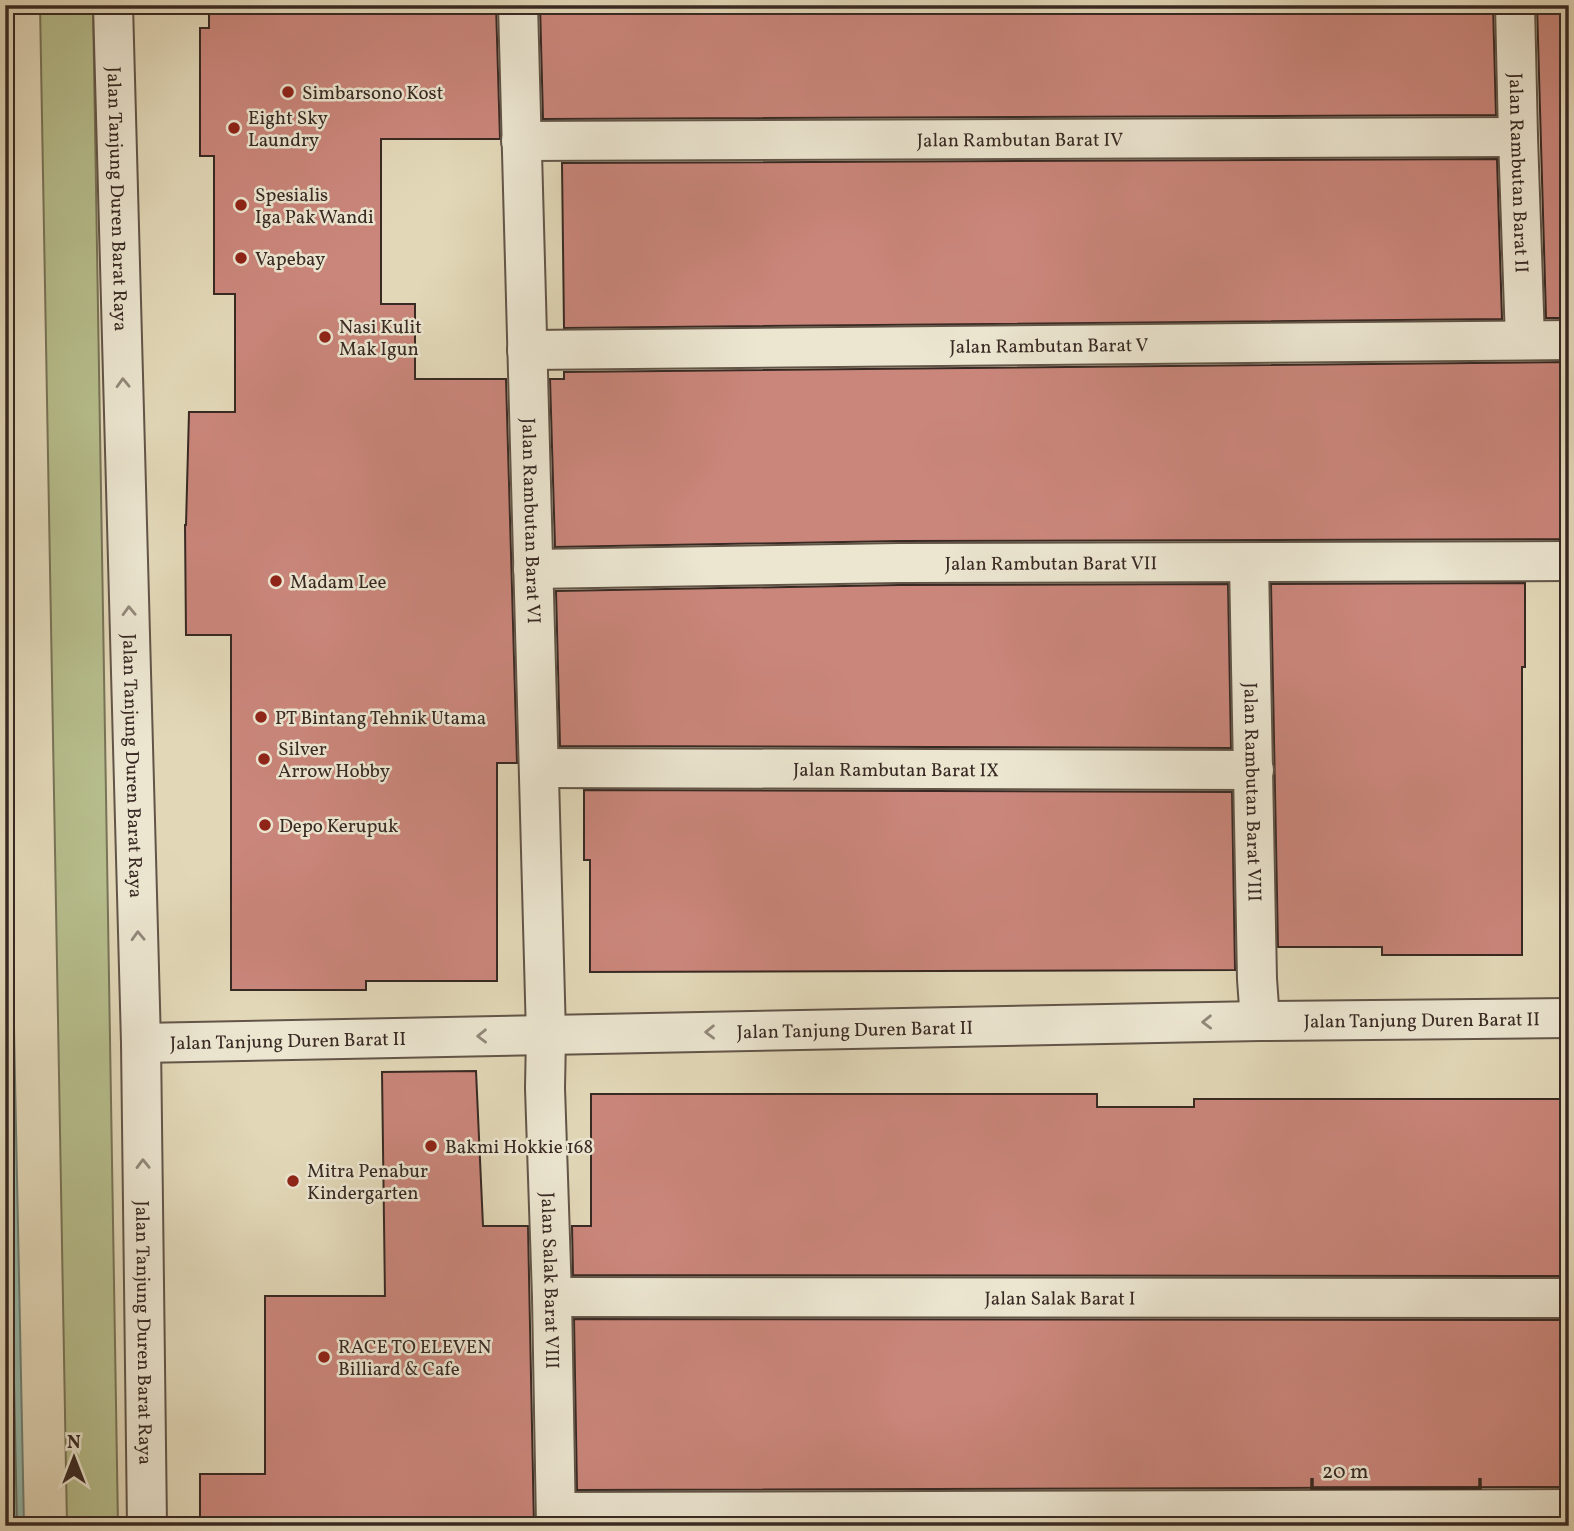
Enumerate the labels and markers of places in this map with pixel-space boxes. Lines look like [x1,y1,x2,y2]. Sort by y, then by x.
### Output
place label: Simbarsono Kost [302,81,444,107]
marker: Simbarsono Kost [280,84,296,100]
place label: Eight Sky Laundry [248,106,328,154]
marker: Eight Sky Laundry [226,120,242,136]
place label: Spesialis Iga Pak Wandi [255,183,374,231]
marker: Spesialis Iga Pak Wandi [233,197,249,213]
place label: Vapebay [255,247,325,273]
marker: Vapebay [233,250,249,266]
place label: Nasi Kulit Mak Igun [339,315,422,363]
marker: Nasi Kulit Mak Igun [317,329,333,345]
place label: Madam Lee [290,570,387,596]
marker: Madam Lee [268,573,284,589]
place label: PT Bintang Tehnik Utama [275,706,486,732]
marker: PT Bintang Tehnik Utama [253,709,269,725]
place label: Silver Arrow Hobby [278,737,390,785]
marker: Silver Arrow Hobby [256,751,272,767]
place label: Depo Kerupuk [279,814,398,840]
marker: Depo Kerupuk [257,817,273,833]
place label: Bakmi Hokkie 168 [445,1135,593,1161]
marker: Bakmi Hokkie 168 [423,1138,439,1154]
place label: Mitra Penabur Kindergarten [307,1159,428,1207]
marker: Mitra Penabur Kindergarten [285,1173,301,1189]
place label: RACE TO ELEVEN Billiard & Cafe [338,1335,491,1383]
marker: RACE TO ELEVEN Billiard & Cafe [316,1349,332,1365]

